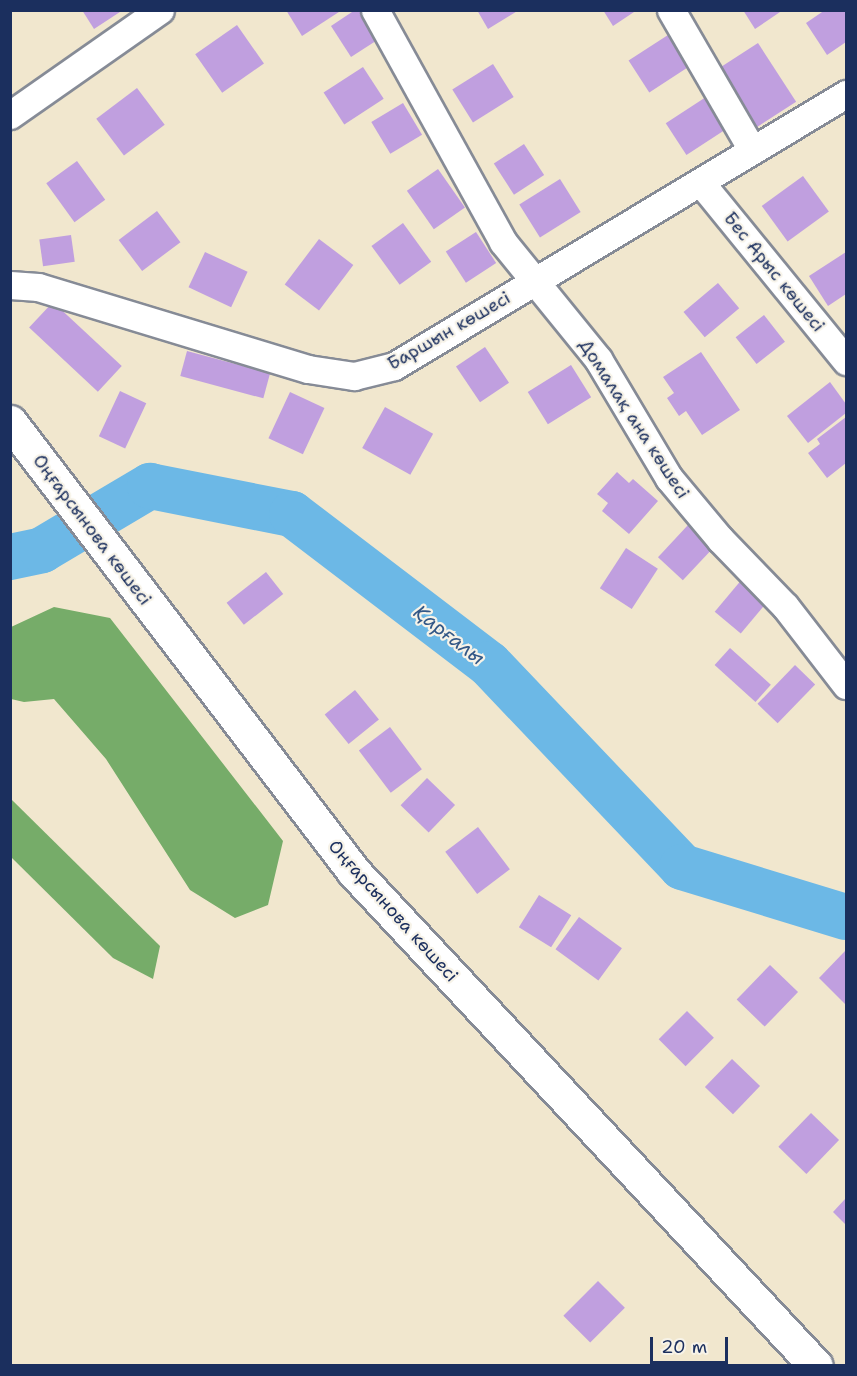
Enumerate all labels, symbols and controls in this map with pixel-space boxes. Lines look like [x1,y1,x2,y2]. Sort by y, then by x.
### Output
street label: Бес Арыс көшесі [719,208,829,336]
street label: Баршын көшесі [384,287,514,375]
street label: Домалақ ана көшесі [574,335,694,503]
street label: Оңғарсынова көшесі [28,450,156,610]
water label: Қарғалы [409,600,489,670]
street label: Оңғарсынова көшесі [324,836,462,986]
scale bar [653,1325,731,1363]
text: 20 m [661,1335,707,1359]

